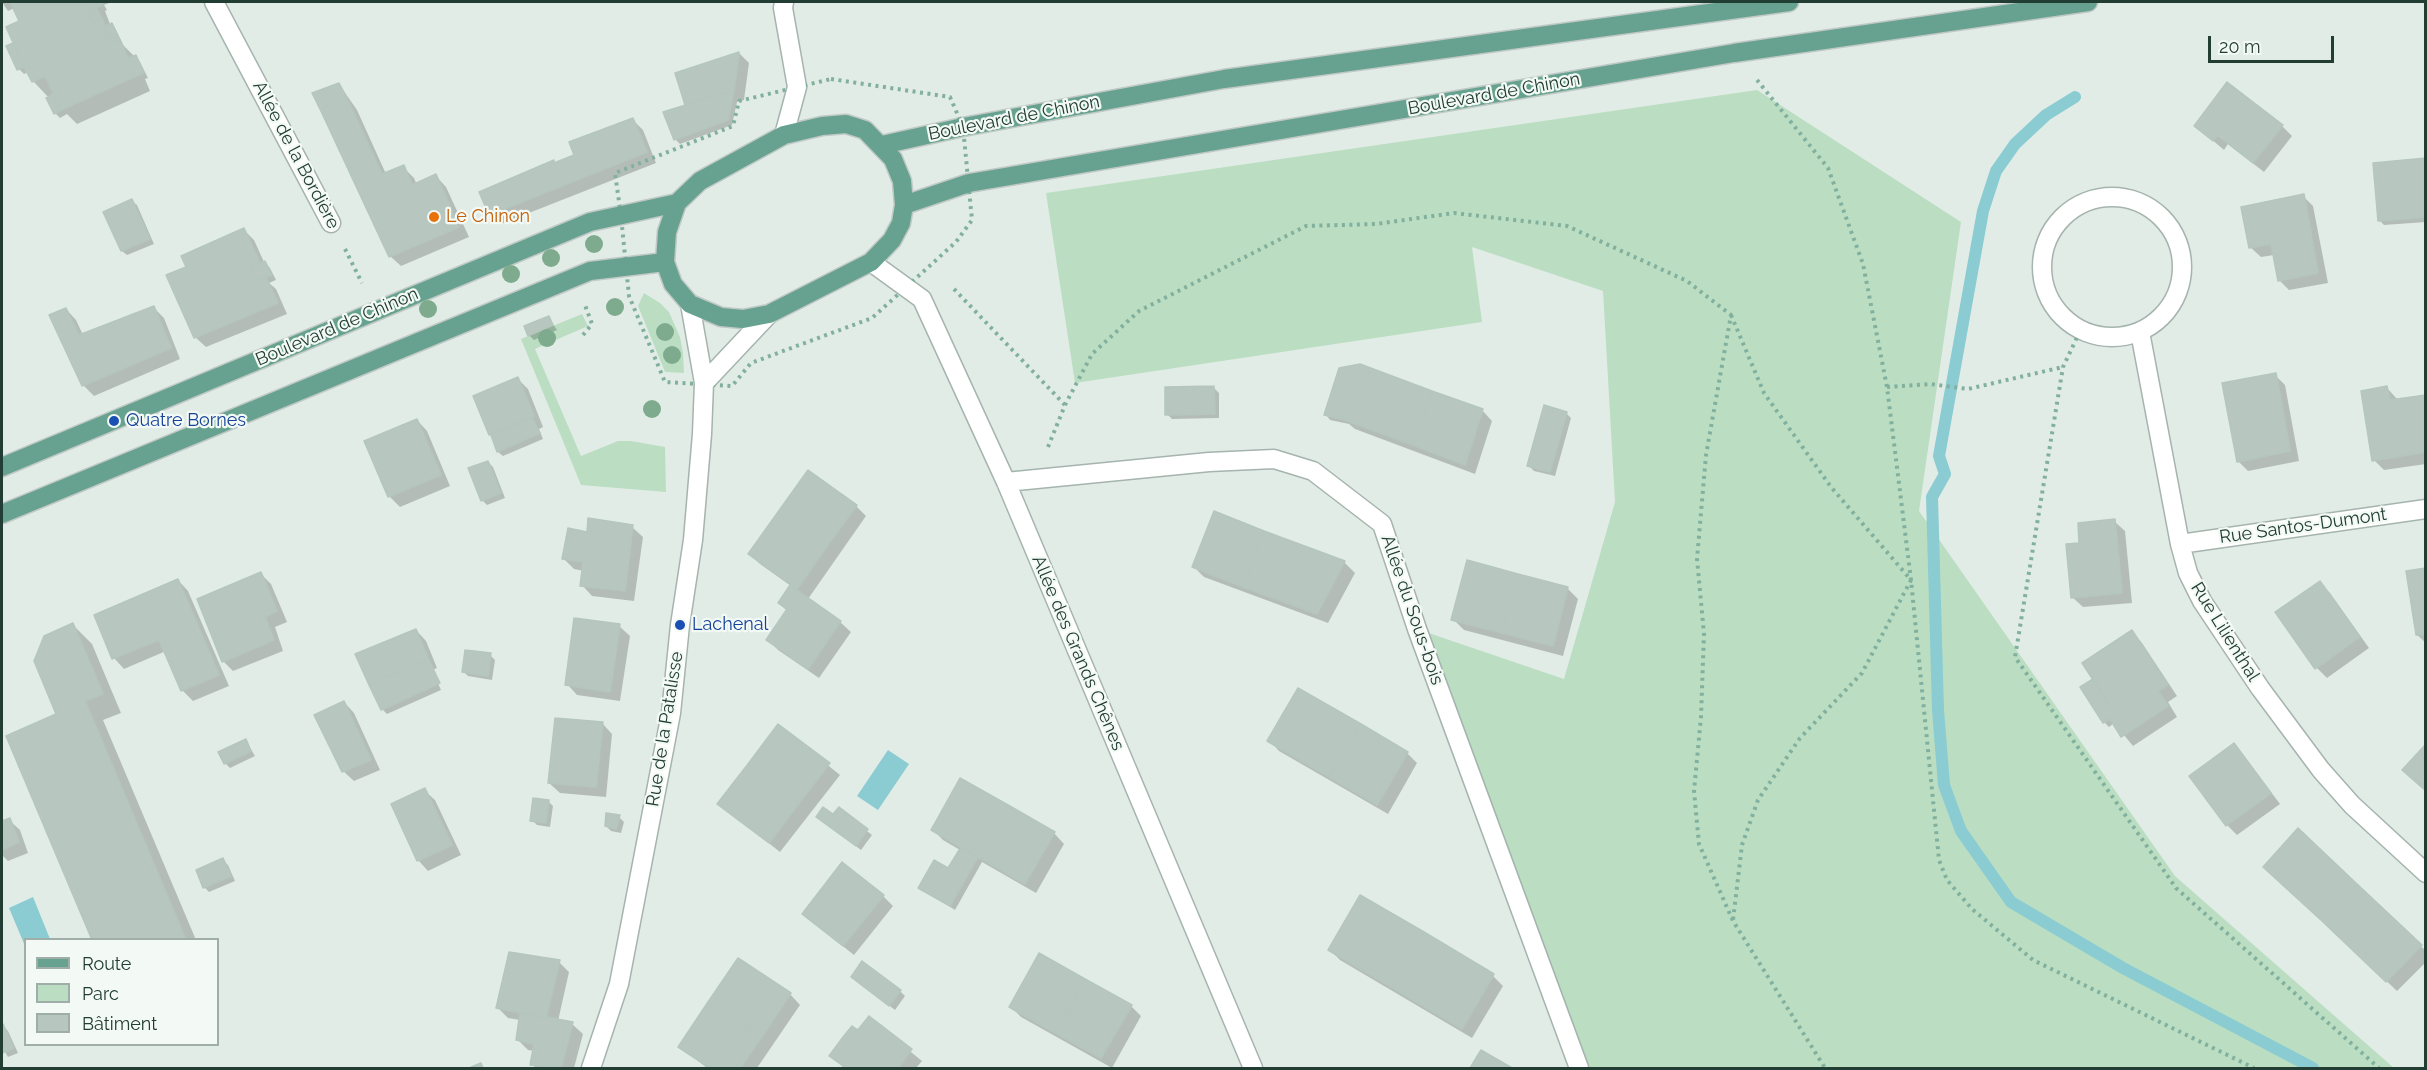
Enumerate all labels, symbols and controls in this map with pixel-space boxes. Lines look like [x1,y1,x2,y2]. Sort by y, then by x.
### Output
scale bar [2211,24,2337,62]
text: 20 m [2219,36,2261,57]
street label: Boulevard de Chinon [1406,68,1582,120]
street label: Allée de la Bordière [248,77,344,233]
street label: Boulevard de Chinon [926,91,1102,145]
place label: Le Chinon [446,206,530,228]
marker: Le Chinon [427,210,441,224]
street label: Boulevard de Chinon [252,283,422,371]
place label: Quatre Bornes [126,410,246,432]
marker: Quatre Bornes [107,414,121,428]
street label: Rue Santos-Dumont [2218,504,2388,548]
street label: Allée du Sous-bois [1376,532,1448,688]
street label: Allée des Grands Chênes [1027,552,1129,754]
street label: Rue Lilienthal [2186,578,2264,686]
place label: Lachenal [692,614,768,636]
marker: Lachenal [673,618,687,632]
street label: Rue de la Patalisse [642,650,688,808]
legend [24,938,219,1046]
text: Route [82,953,131,974]
text: Parc [82,983,119,1004]
text: Bâtiment [82,1013,157,1034]

